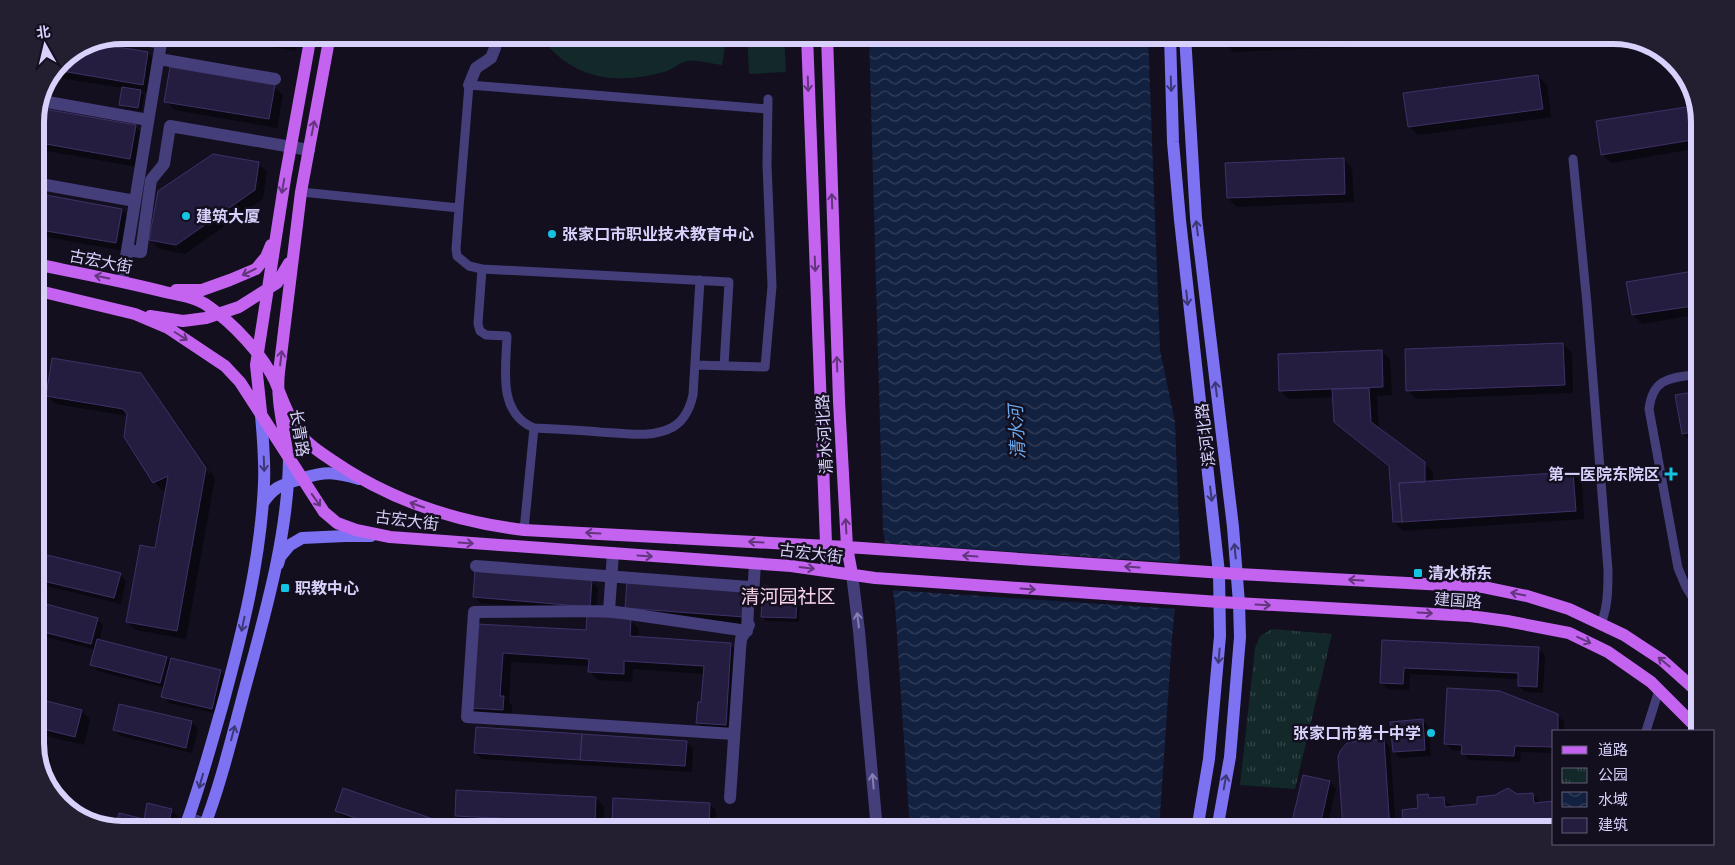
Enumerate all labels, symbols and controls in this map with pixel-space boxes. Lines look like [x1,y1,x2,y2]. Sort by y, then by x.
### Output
north arrow [20,20,70,70]
text: 北 [35,22,52,43]
one-way arrow [803,75,813,91]
one-way arrow [1167,75,1176,91]
one-way arrow [309,121,319,137]
one-way arrow [278,178,288,194]
one-way arrow [827,193,836,209]
place label: 建筑大厦 [196,206,260,228]
marker: 建筑大厦 [180,210,192,222]
one-way arrow [1192,220,1202,236]
place label: 张家口市职业技术教育中心 [562,224,754,246]
marker: 张家口市职业技术教育中心 [546,228,558,240]
street label: 古宏大街 [67,245,134,279]
one-way arrow [811,255,820,271]
one-way arrow [241,267,256,277]
one-way arrow [95,272,111,282]
one-way arrow [1183,290,1192,306]
one-way arrow [173,332,187,342]
one-way arrow [276,351,286,367]
one-way arrow [833,356,842,372]
one-way arrow [1211,381,1221,397]
street label: 清水河北路 [812,393,838,474]
water label: 清水河 [1003,401,1030,460]
street label: 滨河北路 [1191,402,1221,468]
street label: 长青路 [284,408,314,459]
one-way arrow [259,455,268,471]
place label: 第一医院东院区 [1548,464,1660,486]
marker: 第一医院东院区 [1664,467,1678,481]
one-way arrow [1206,486,1216,502]
one-way arrow [311,493,321,507]
one-way arrow [409,499,425,509]
street label: 古宏大街 [374,506,440,536]
one-way arrow [841,518,850,534]
one-way arrow [586,529,602,538]
one-way arrow [458,538,474,547]
one-way arrow [748,538,764,547]
street label: 古宏大街 [778,539,844,569]
one-way arrow [1230,543,1240,559]
one-way arrow [637,551,653,560]
one-way arrow [962,551,978,561]
one-way arrow [1124,562,1140,572]
one-way arrow [799,563,815,573]
place label: 清水桥东 [1428,563,1492,585]
marker: 清水桥东 [1412,567,1424,579]
one-way arrow [1348,575,1364,584]
place label: 职教中心 [295,578,359,600]
marker: 职教中心 [279,582,291,594]
district label: 清河园社区 [740,584,836,610]
one-way arrow [1020,584,1036,594]
street label: 建国路 [1433,588,1483,614]
one-way arrow [1510,589,1526,598]
one-way arrow [1254,600,1270,609]
one-way arrow [1417,609,1433,618]
one-way arrow [853,612,863,628]
one-way arrow [238,616,247,632]
one-way arrow [1576,636,1591,646]
one-way arrow [1214,648,1223,664]
one-way arrow [1657,656,1670,667]
place label: 张家口市第十中学 [1293,723,1421,745]
one-way arrow [228,726,238,742]
marker: 张家口市第十中学 [1425,727,1437,739]
legend [1552,730,1715,845]
text: 道路 [1598,740,1628,760]
text: 公园 [1598,765,1628,785]
one-way arrow [195,773,205,789]
one-way arrow [868,774,878,790]
one-way arrow [1221,774,1231,790]
text: 水域 [1598,790,1628,810]
text: 建筑 [1598,815,1628,835]

